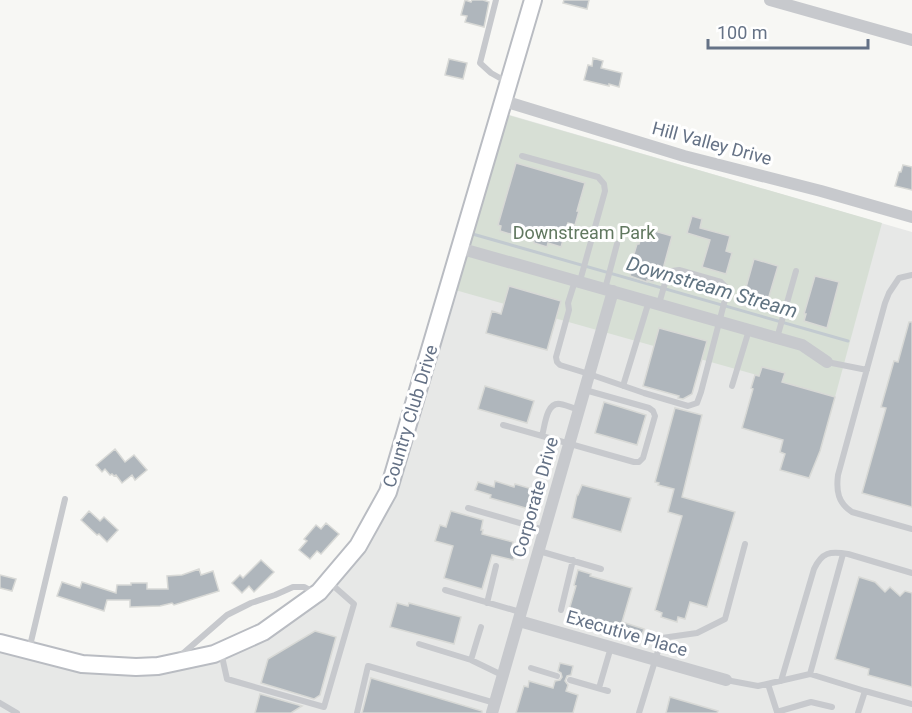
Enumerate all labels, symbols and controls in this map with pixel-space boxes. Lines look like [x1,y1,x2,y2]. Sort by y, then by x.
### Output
scale bar [708,12,868,50]
text: 100 m [717,22,768,43]
street label: Hill Valley Drive [650,117,774,169]
park label: Downstream Park [513,222,656,243]
water label: Downstream Stream [624,251,800,323]
street label: Country Club Drive [378,342,442,490]
street label: Corporate Drive [508,434,562,560]
street label: Executive Place [564,606,690,660]

